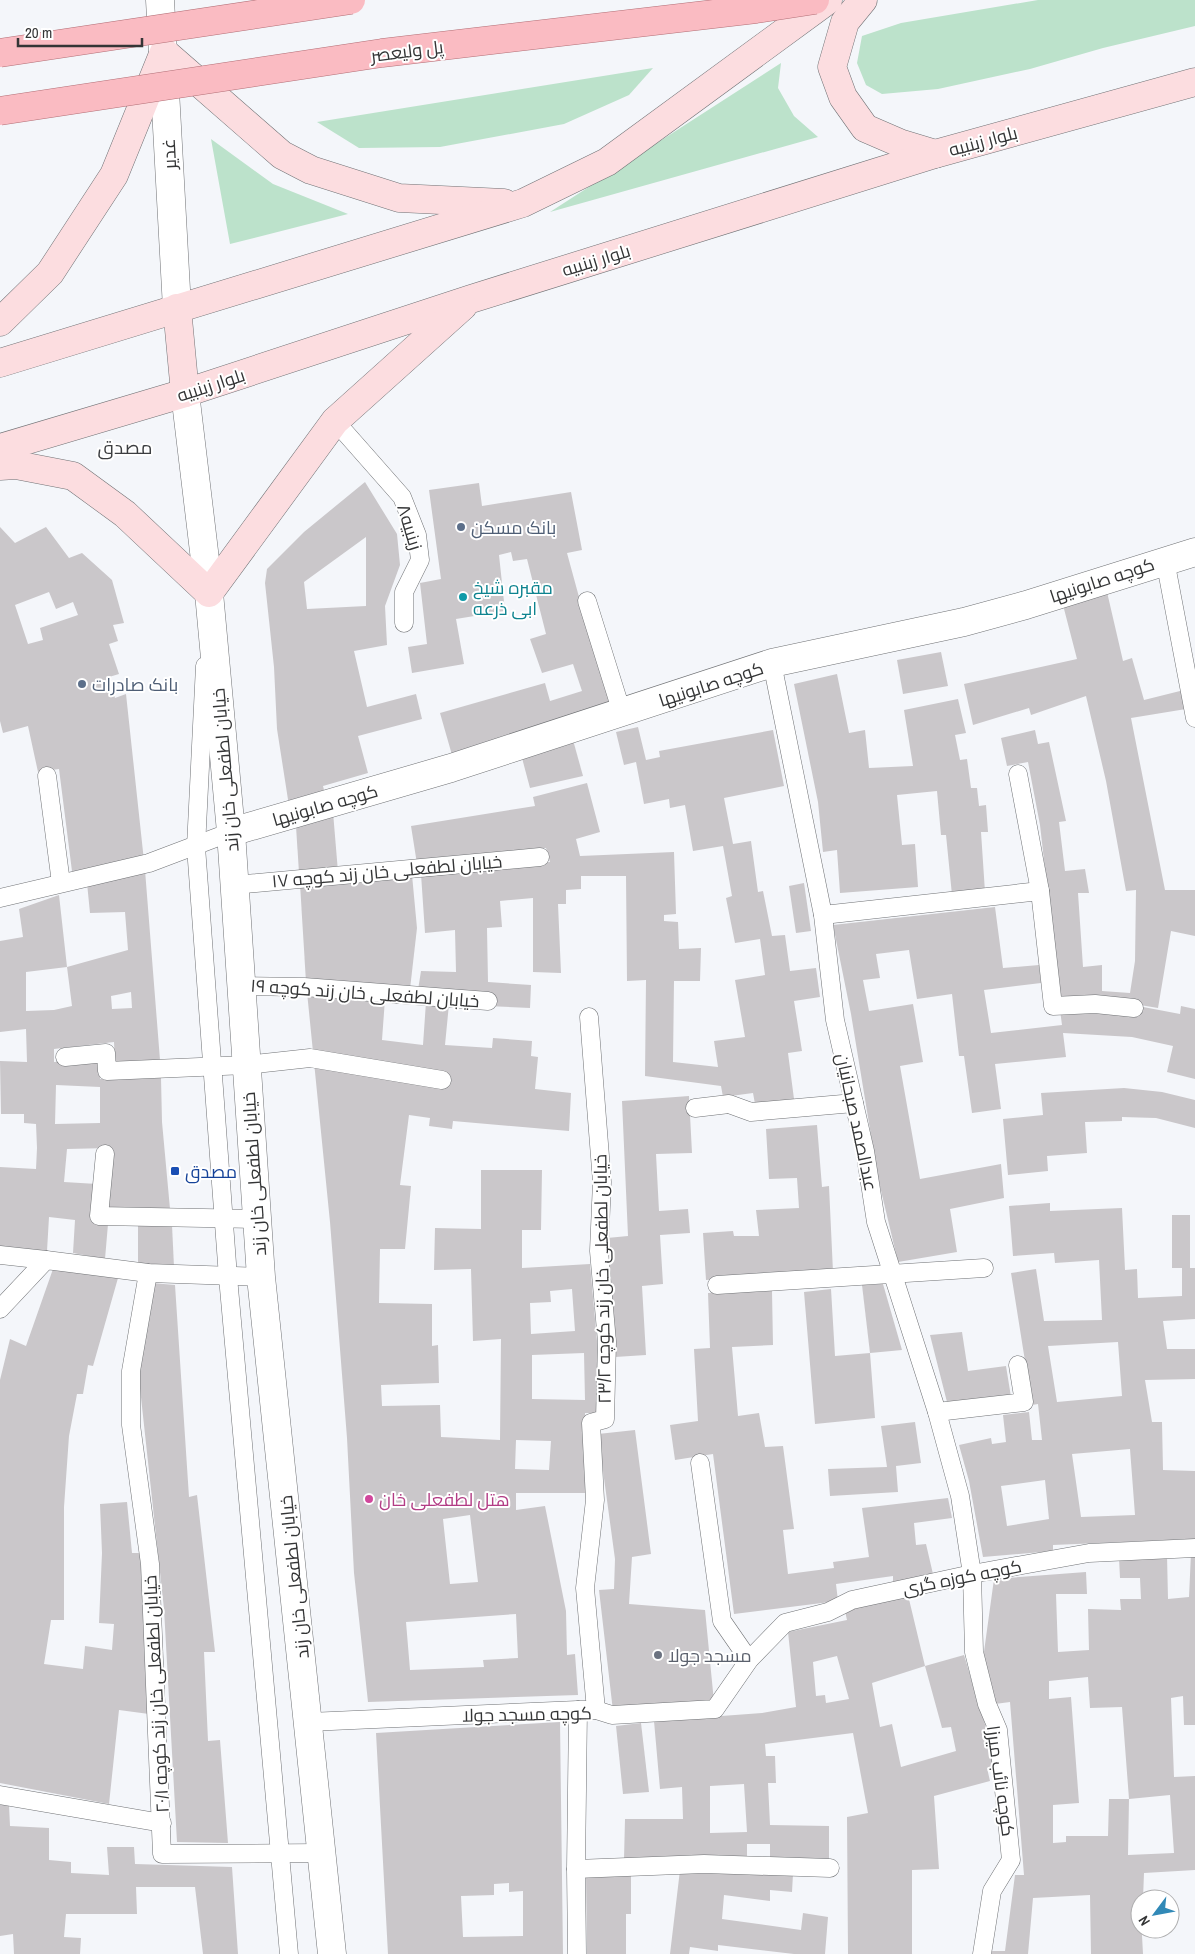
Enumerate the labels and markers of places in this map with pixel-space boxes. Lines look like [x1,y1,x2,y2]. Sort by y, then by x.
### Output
place label: بانک مسکن [471,515,556,540]
marker: بانک مسکن [455,521,467,533]
place label: مقبره شیخ ابی ذرعه [473,575,553,621]
marker: مقبره شیخ ابی ذرعه [457,591,469,603]
place label: بانک صادرات [92,672,178,697]
marker: بانک صادرات [76,678,88,690]
place label: مصدق [185,1159,237,1184]
marker: مصدق [169,1165,181,1177]
place label: هتل لطفعلی خان [379,1487,510,1512]
marker: هتل لطفعلی خان [363,1493,375,1505]
place label: مسجد جولا [668,1643,752,1668]
marker: مسجد جولا [652,1649,664,1661]

